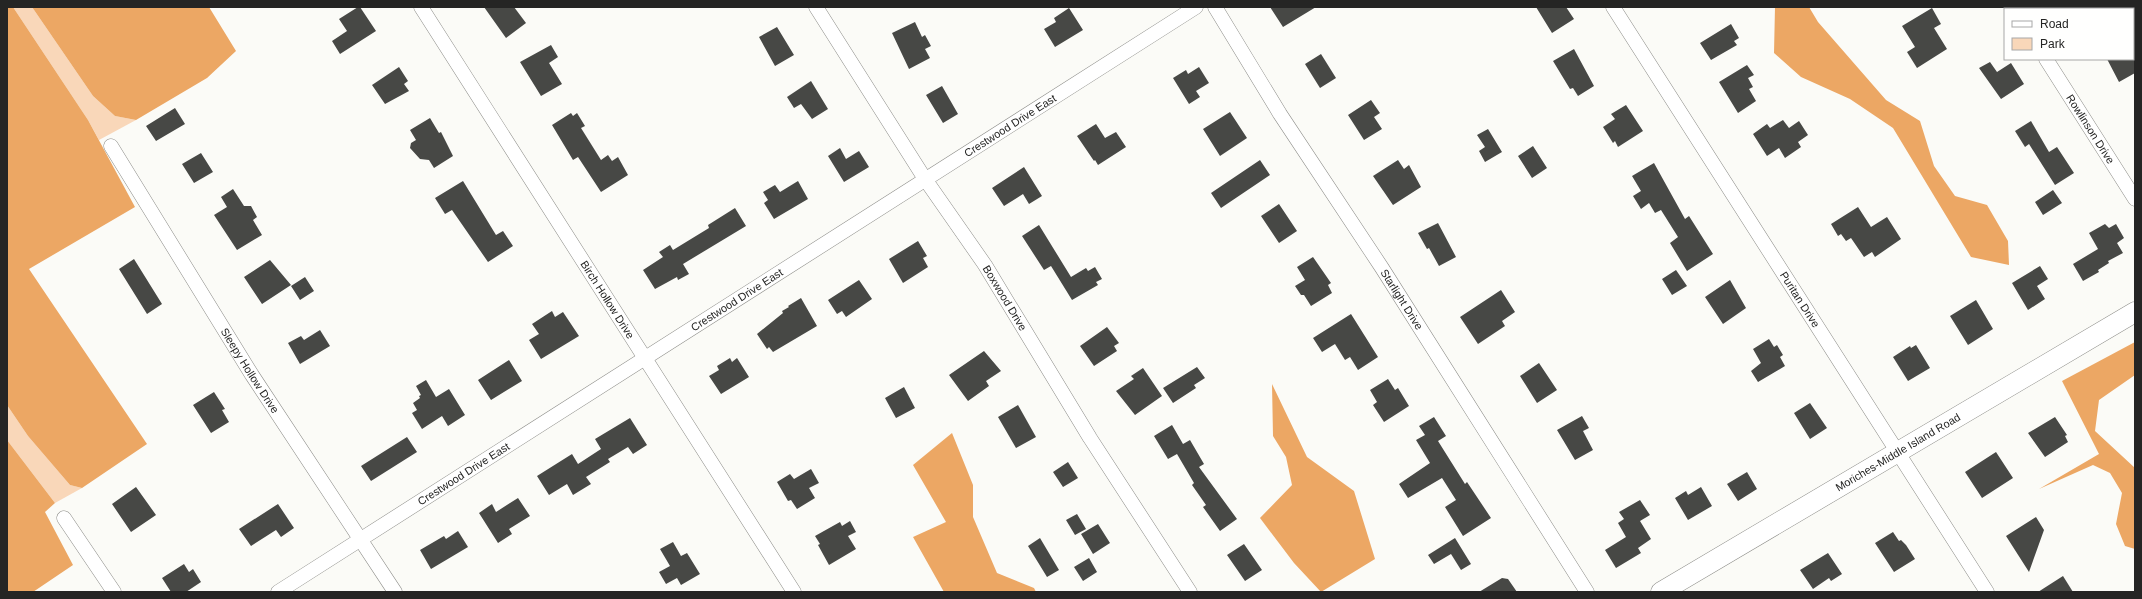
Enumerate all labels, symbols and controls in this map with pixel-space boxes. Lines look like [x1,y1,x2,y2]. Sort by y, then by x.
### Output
legend [2004,8,2134,60]
text: Road [2040,17,2069,31]
text: Park [2040,37,2066,51]
street label: Crestwood Drive East [962,92,1058,159]
street label: Rowlinson Drive [2064,92,2117,166]
street label: Birch Hollow Drive [578,258,637,341]
street label: Boxwood Drive [981,263,1029,333]
street label: Crestwood Drive East [689,266,785,333]
street label: Starlight Drive [1378,267,1425,332]
street label: Puritan Drive [1778,269,1822,329]
street label: Sleepy Hollow Drive [218,326,281,415]
street label: Moriches-Middle Island Road [1833,411,1962,494]
street label: Crestwood Drive East [415,440,512,507]

